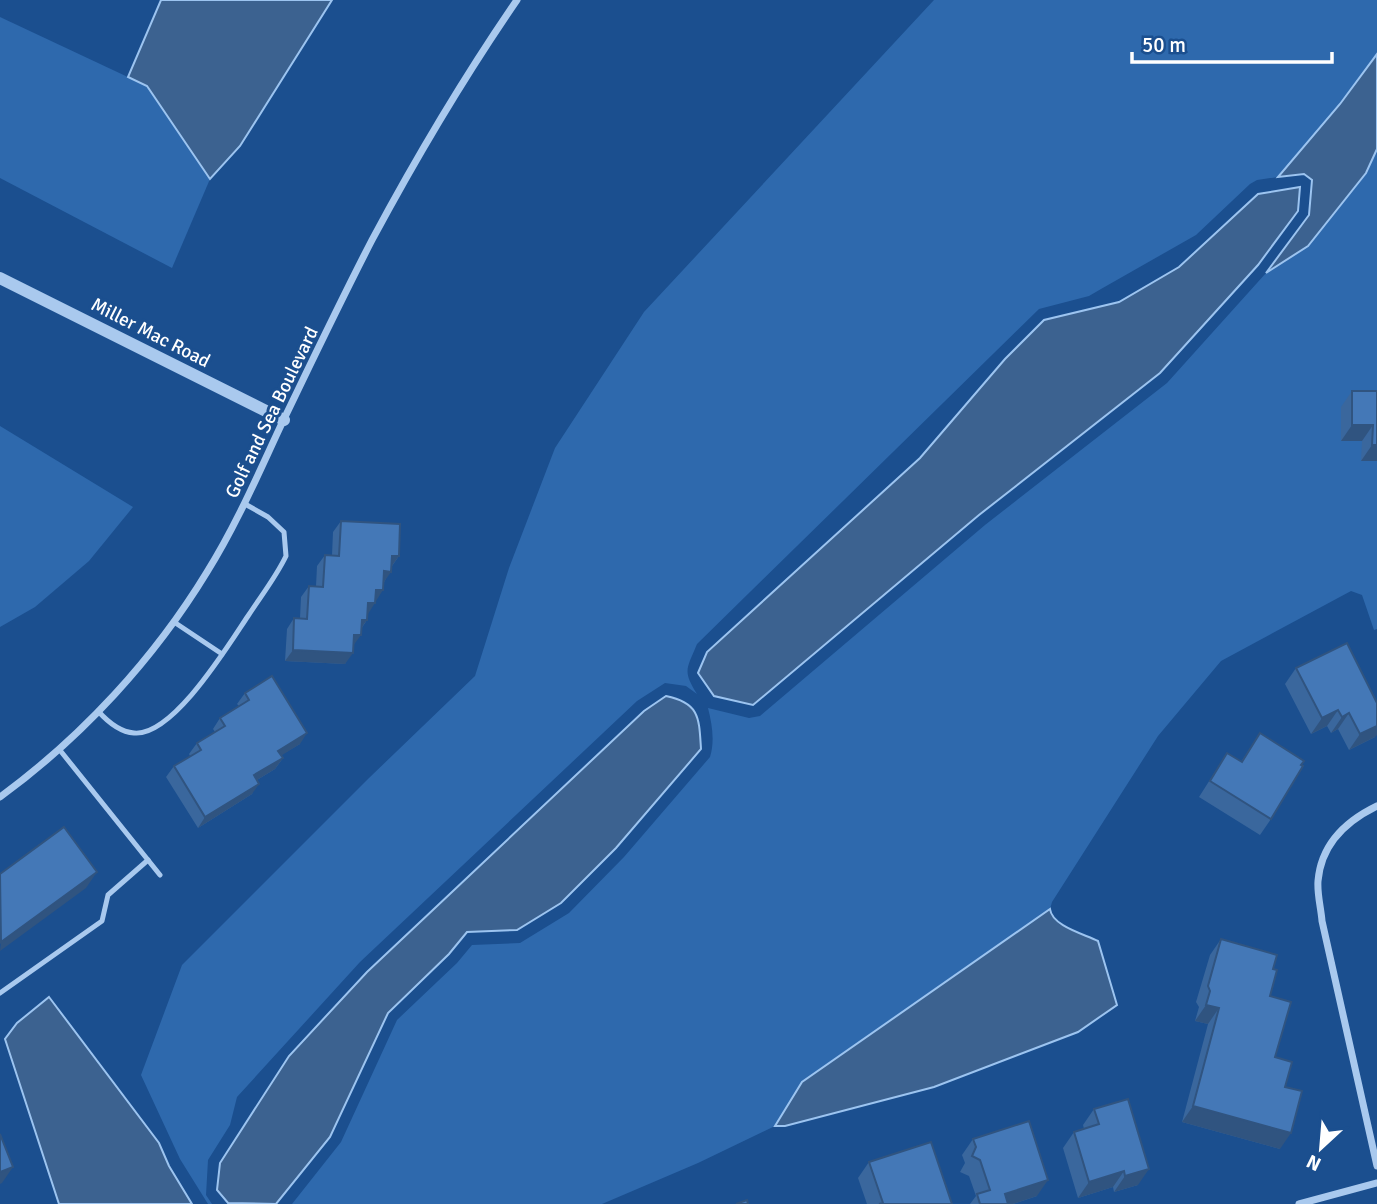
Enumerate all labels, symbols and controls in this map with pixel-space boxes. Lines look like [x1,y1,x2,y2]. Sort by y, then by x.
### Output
scale bar [1132,21,1332,65]
text: 50 m [1142,32,1186,58]
street label: Miller Mac Road [87,293,214,373]
street label: Golf and Sea Boulevard [220,323,324,502]
north arrow [1286,1113,1356,1183]
text: N [1303,1149,1325,1176]

